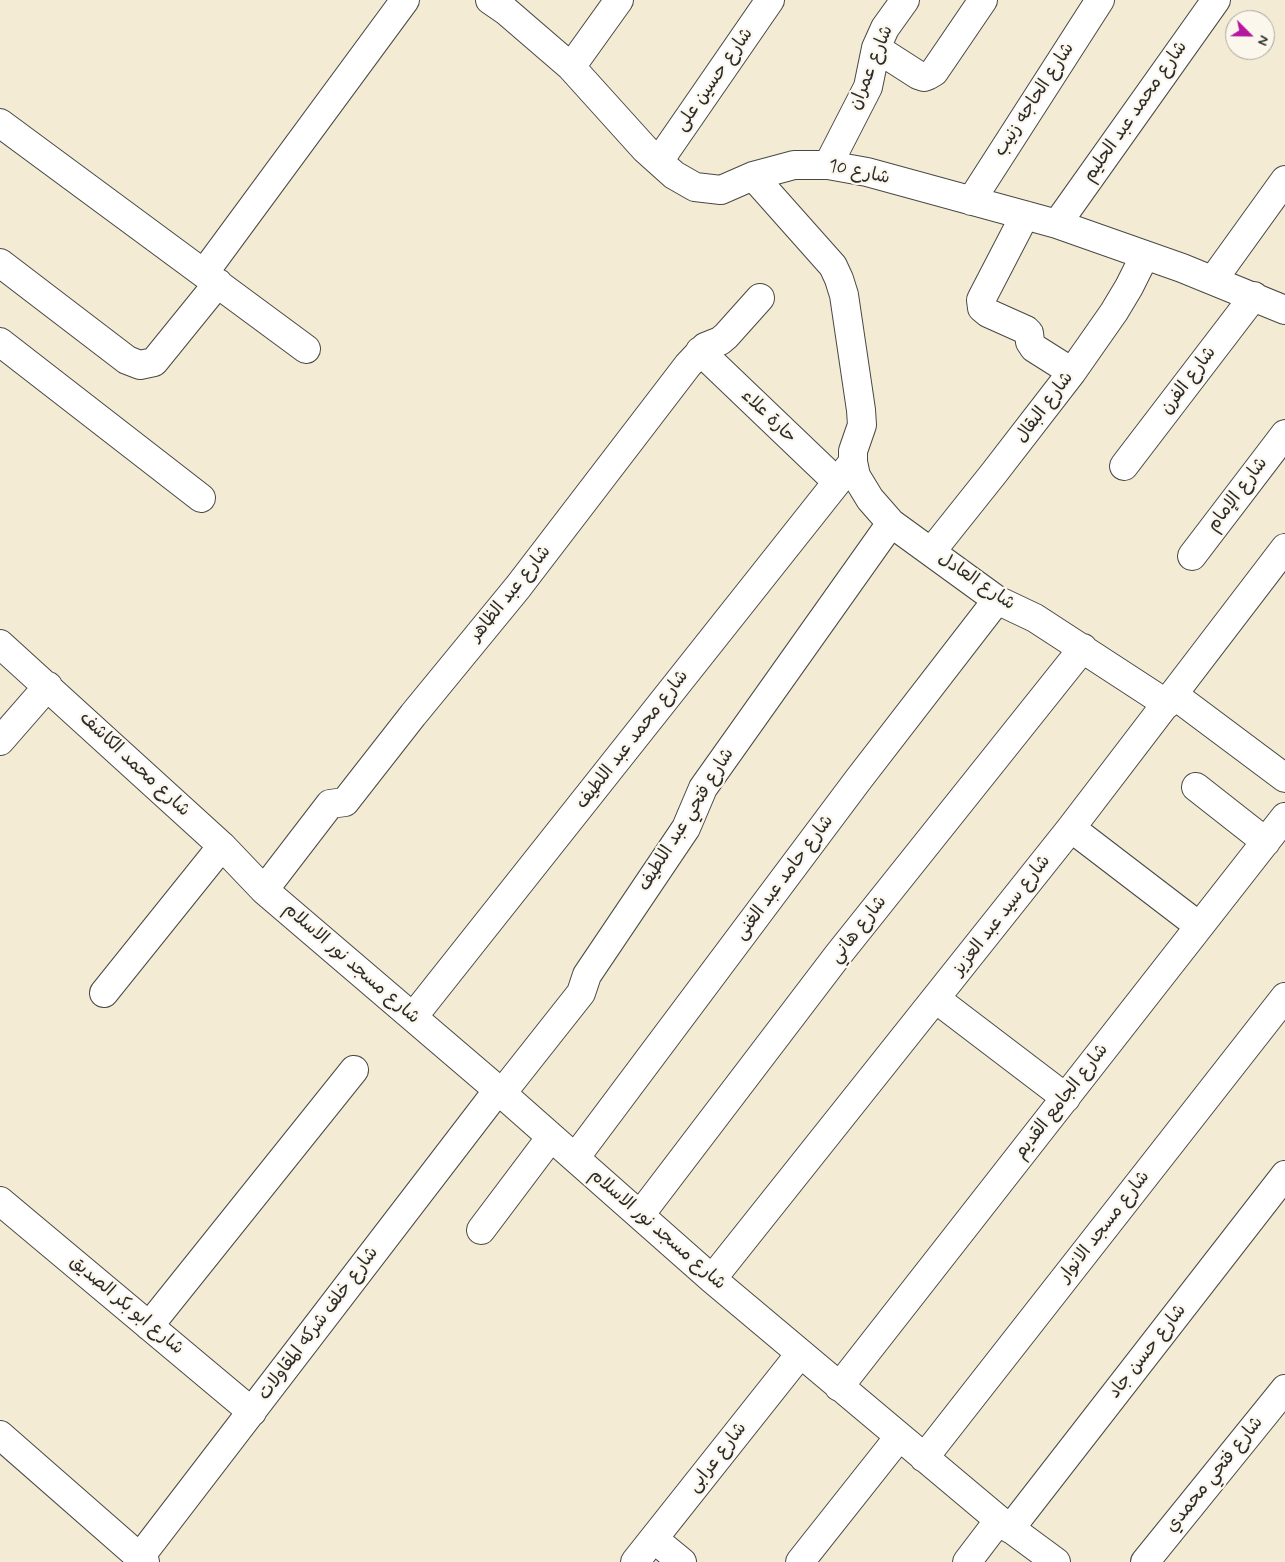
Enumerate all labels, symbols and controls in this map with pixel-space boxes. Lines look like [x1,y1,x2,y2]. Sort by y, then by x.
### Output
north arrow [1225,10,1275,60]
street label: شارع عمران [845,23,899,113]
street label: شارع حسين على [671,24,759,136]
text: N [1253,33,1273,48]
street label: شارع محمد عبد الحليم [1079,37,1193,187]
street label: شارع الحاجه زنيب [990,39,1080,161]
street label: شارع 10 [826,156,892,190]
street label: شارع الفرن [1157,343,1221,419]
street label: شارع البقال [1011,368,1079,448]
street label: حارة علاء [736,385,800,449]
street label: شارع الإمام [1203,453,1273,537]
street label: شارع عبد الظاهر [466,542,556,646]
street label: شارع العادل [933,548,1019,616]
street label: شارع محمد عبد اللطيف [572,666,694,814]
street label: شارع محمد الكاشف [74,708,194,822]
street label: شارع فتحي عبد اللطيف [634,745,740,895]
street label: شارع حامد عبد الغنى [731,811,839,945]
street label: شارع سيد عبد العزيز [948,851,1056,981]
street label: شارع هاني [826,892,892,968]
street label: شارع مسجد نور الاسلام [278,899,424,1029]
street label: شارع الجامع القديم [1010,1040,1114,1164]
street label: شارع مسجد نور الاسلام [584,1165,730,1295]
street label: شارع مسجد الانوار [1055,1167,1155,1287]
street label: شارع خلف شركه المقاولات [254,1243,384,1405]
street label: شارع ابو بكر الصديق [64,1252,188,1360]
street label: شارع حسن جاد [1105,1301,1191,1403]
street label: شارع فتحي محمدي [1162,1413,1268,1537]
street label: شارع عرابى [684,1419,752,1497]

